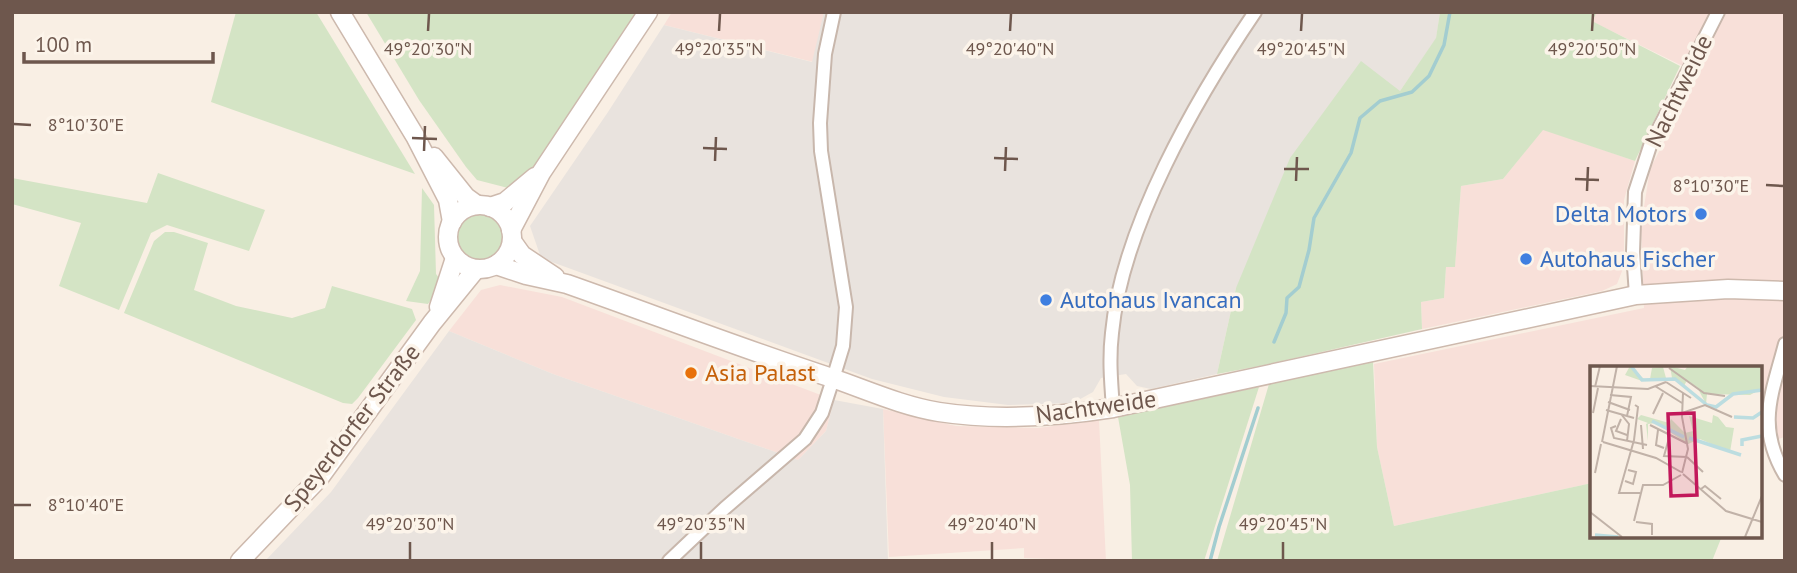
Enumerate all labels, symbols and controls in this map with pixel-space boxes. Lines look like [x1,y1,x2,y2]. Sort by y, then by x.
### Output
scale bar [24,21,214,65]
street label: Nachtweide [1638,29,1719,152]
text: 100 m [35,31,92,58]
text: 49°20'30"N [384,37,472,60]
text: 49°20'35"N [675,37,763,60]
text: 49°20'40"N [966,37,1054,60]
text: 49°20'45"N [1257,37,1345,60]
text: 49°20'50"N [1548,37,1636,60]
text: 8°10'30"E [48,113,124,136]
text: 8°10'30"E [1673,174,1749,197]
place label: Delta Motors [1555,198,1687,229]
marker: Delta Motors [1693,206,1709,222]
place label: Autohaus Fischer [1540,243,1715,274]
marker: Autohaus Fischer [1518,251,1534,267]
place label: Autohaus Ivancan [1060,284,1242,315]
marker: Autohaus Ivancan [1038,292,1054,308]
street label: Speyerdorfer Straße [277,338,427,518]
place label: Asia Palast [705,357,816,388]
marker: Asia Palast [683,365,699,381]
inset map [1590,366,1762,538]
street label: Nachtweide [1034,383,1158,430]
text: 8°10'40"E [48,493,124,516]
text: 49°20'30"N [366,512,454,535]
text: 49°20'35"N [657,512,745,535]
text: 49°20'40"N [948,512,1036,535]
text: 49°20'45"N [1239,512,1327,535]

